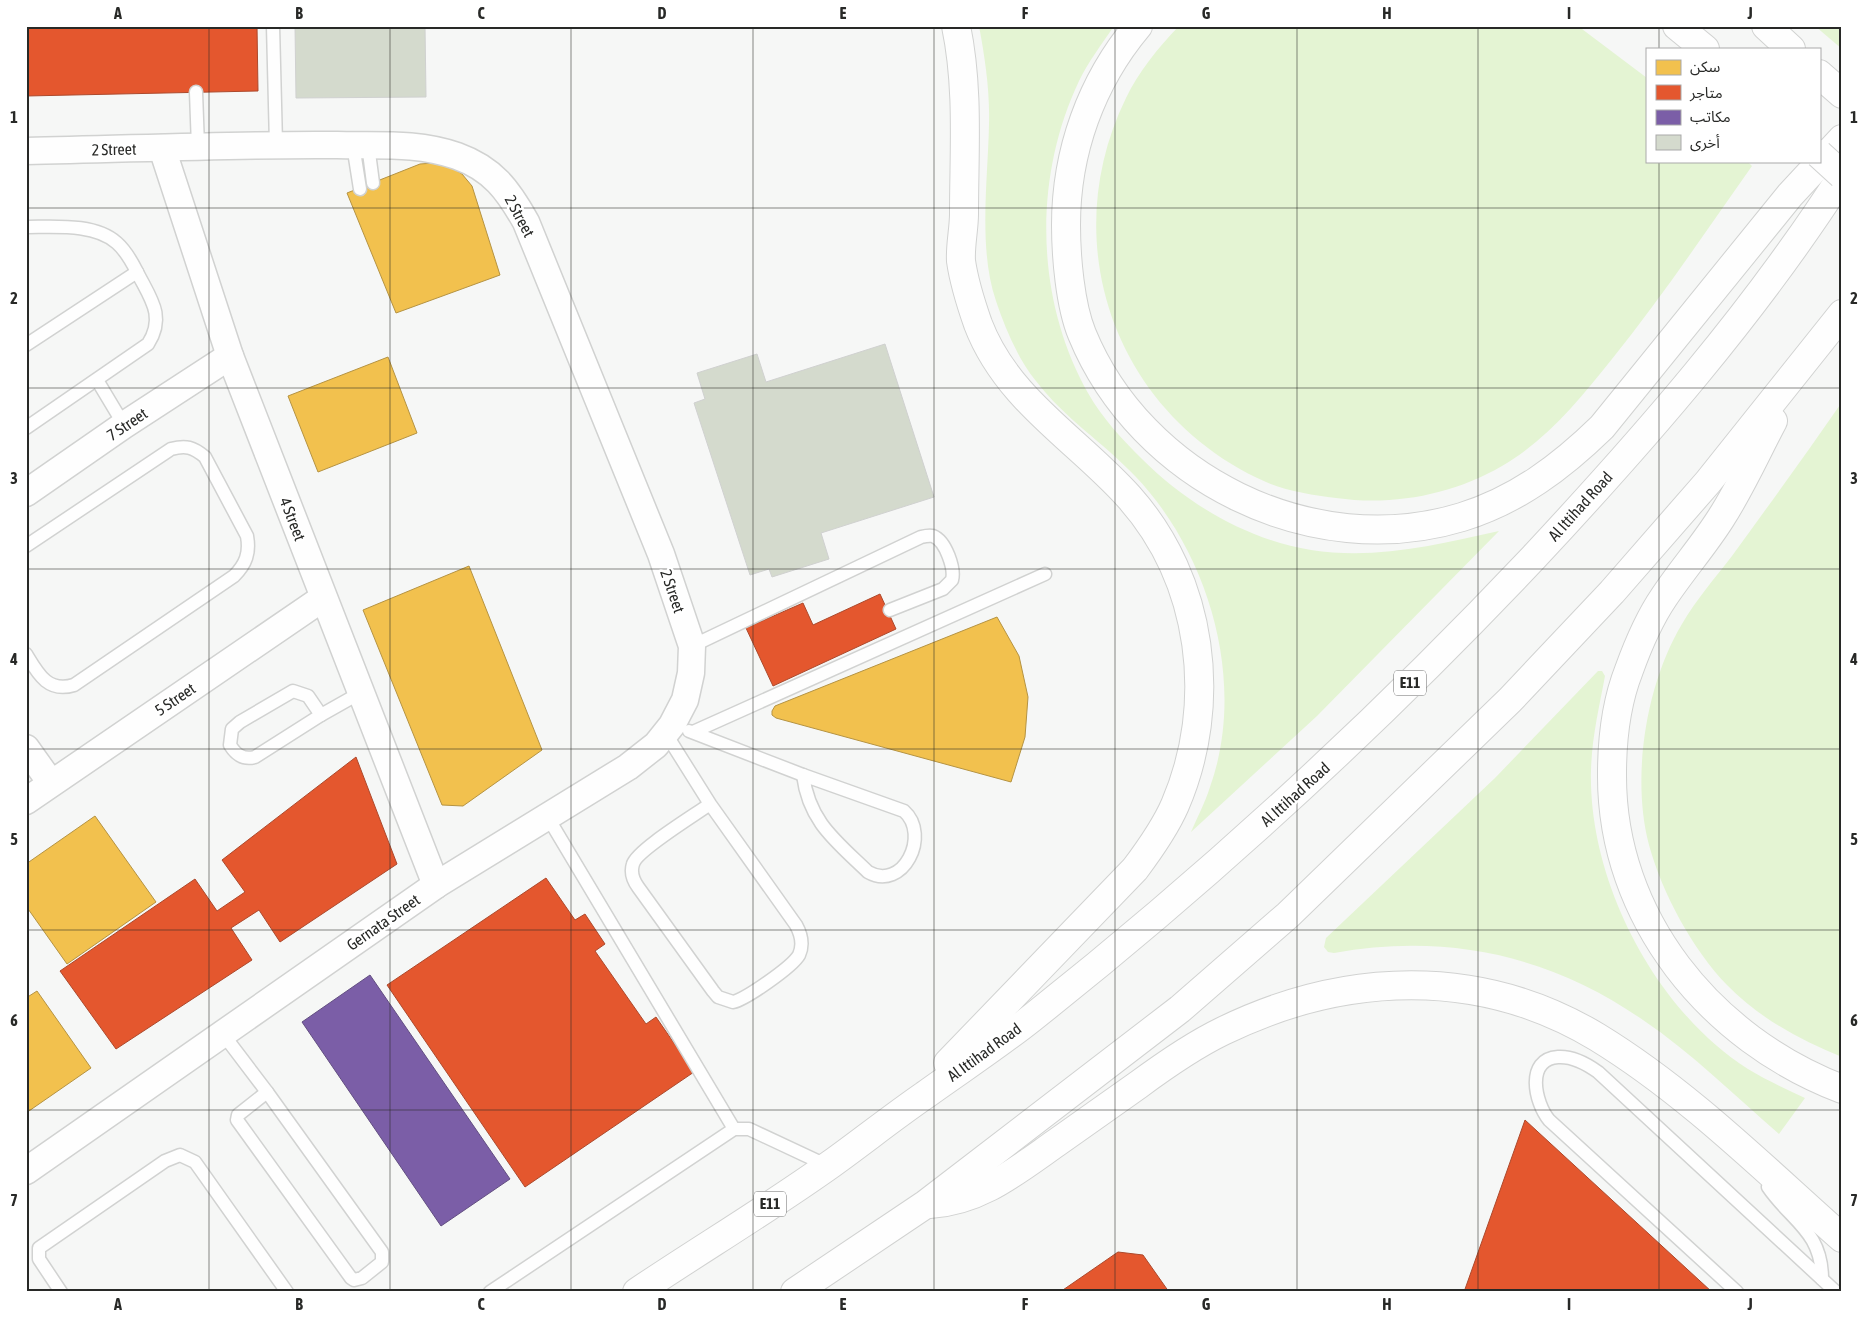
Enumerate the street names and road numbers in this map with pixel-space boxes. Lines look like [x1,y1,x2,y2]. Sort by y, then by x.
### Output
street label: 2 Street [91,140,137,158]
street label: 2 Street [502,192,539,240]
street label: 7 Street [103,404,151,444]
street label: Al Ittihad Road [1544,468,1616,544]
street label: 4 Street [277,495,310,544]
street label: 2 Street [657,567,689,615]
road number: E11 [1394,670,1426,696]
street label: 5 Street [151,679,199,719]
street label: Al Ittihad Road [1257,758,1333,830]
street label: Gernata Street [343,890,423,954]
street label: Al Ittihad Road [944,1019,1024,1085]
road number: E11 [754,1192,786,1216]

